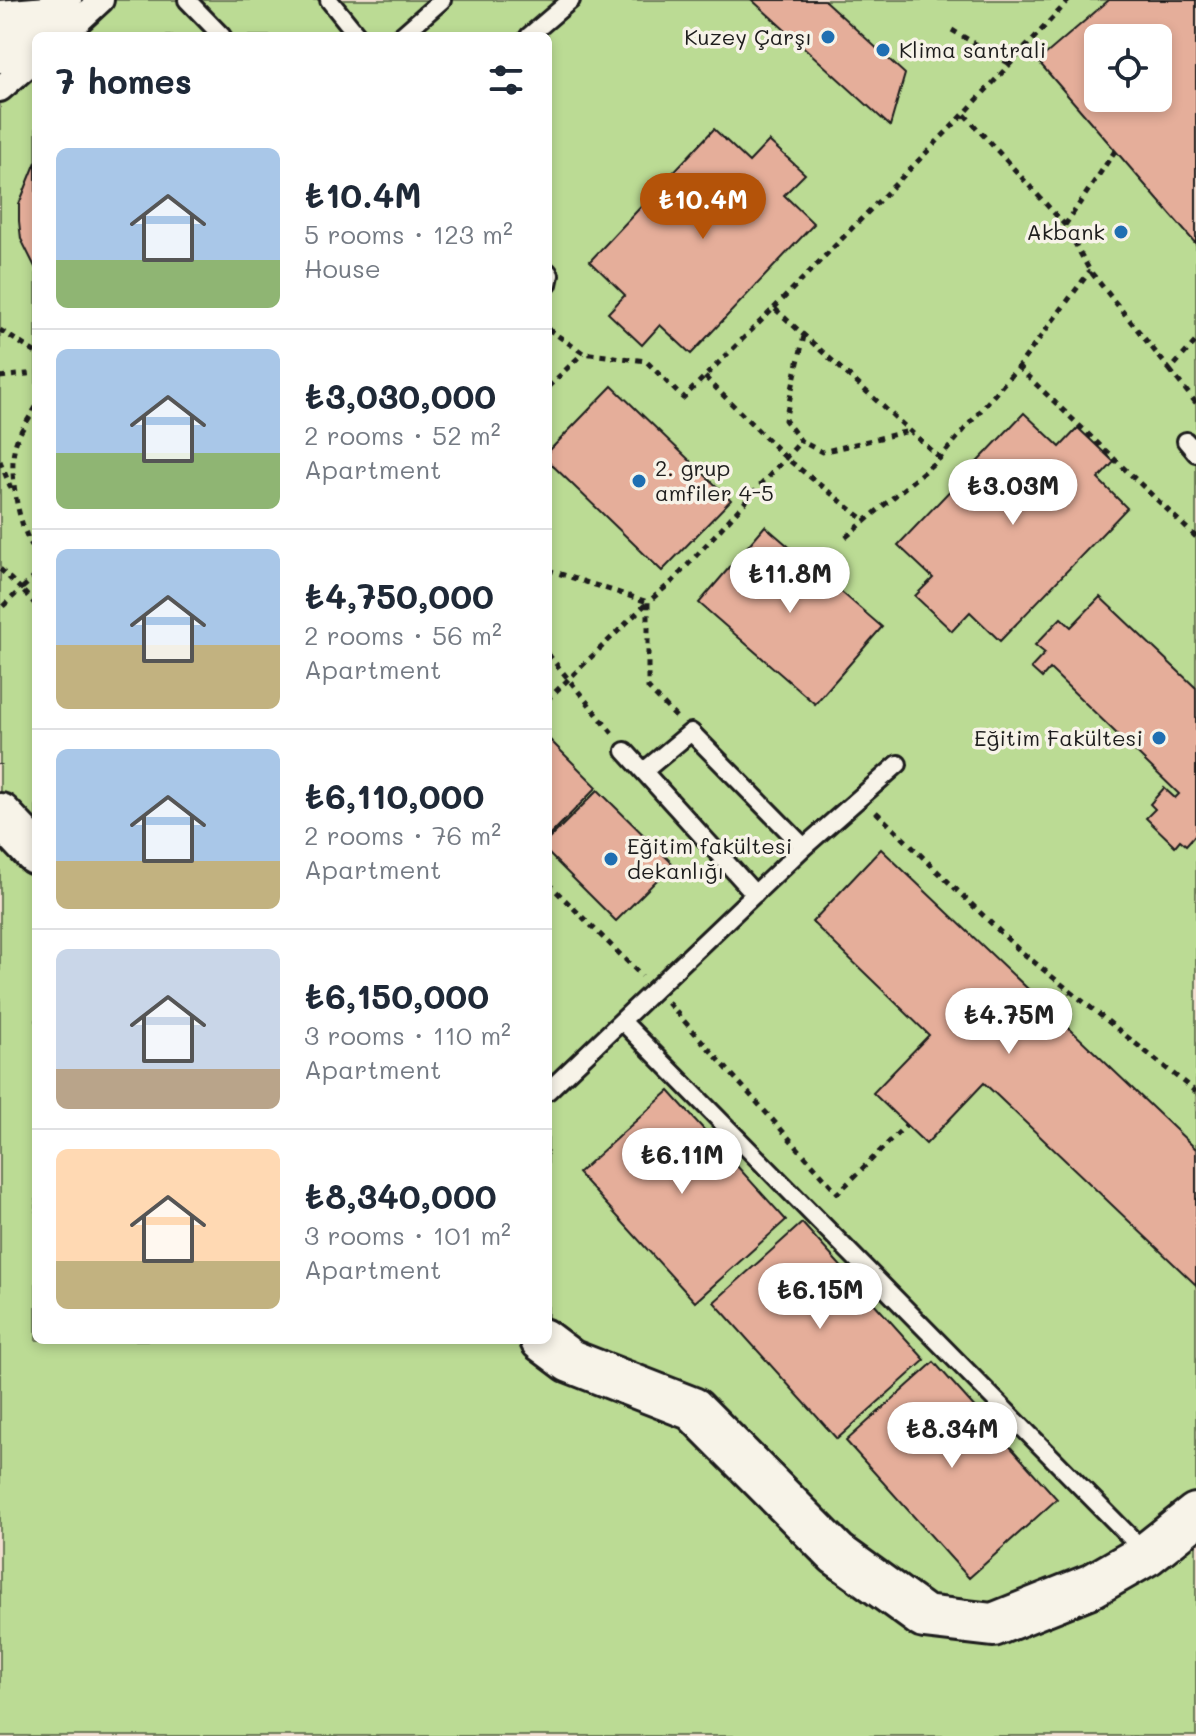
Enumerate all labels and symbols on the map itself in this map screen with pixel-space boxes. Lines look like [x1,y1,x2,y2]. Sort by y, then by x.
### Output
place label: Kuzey Çarşı [684,22,812,51]
marker: Kuzey Çarşı [819,28,837,46]
place label: Klima santrali [899,35,1046,64]
marker: Klima santrali [874,41,892,59]
pin: ₺10.4M [638,173,768,241]
place label: Akbank [1027,217,1105,246]
marker: Akbank [1112,223,1130,241]
place label: 2. grup amfiler 4-5 [655,453,774,507]
pin: ₺3.03M [948,459,1078,527]
marker: 2. grup amfiler 4-5 [630,472,648,490]
pin: ₺11.8M [725,547,855,615]
place label: Eğitim Fakültesi [974,723,1143,752]
marker: Eğitim Fakültesi [1150,729,1168,747]
place label: Eğitim fakültesi dekanlığı [627,831,792,885]
marker: Eğitim fakültesi dekanlığı [602,850,620,868]
pin: ₺4.75M [944,988,1074,1056]
pin: ₺6.11M [617,1128,747,1196]
pin: ₺6.15M [755,1263,885,1331]
pin: ₺8.34M [887,1402,1017,1470]

